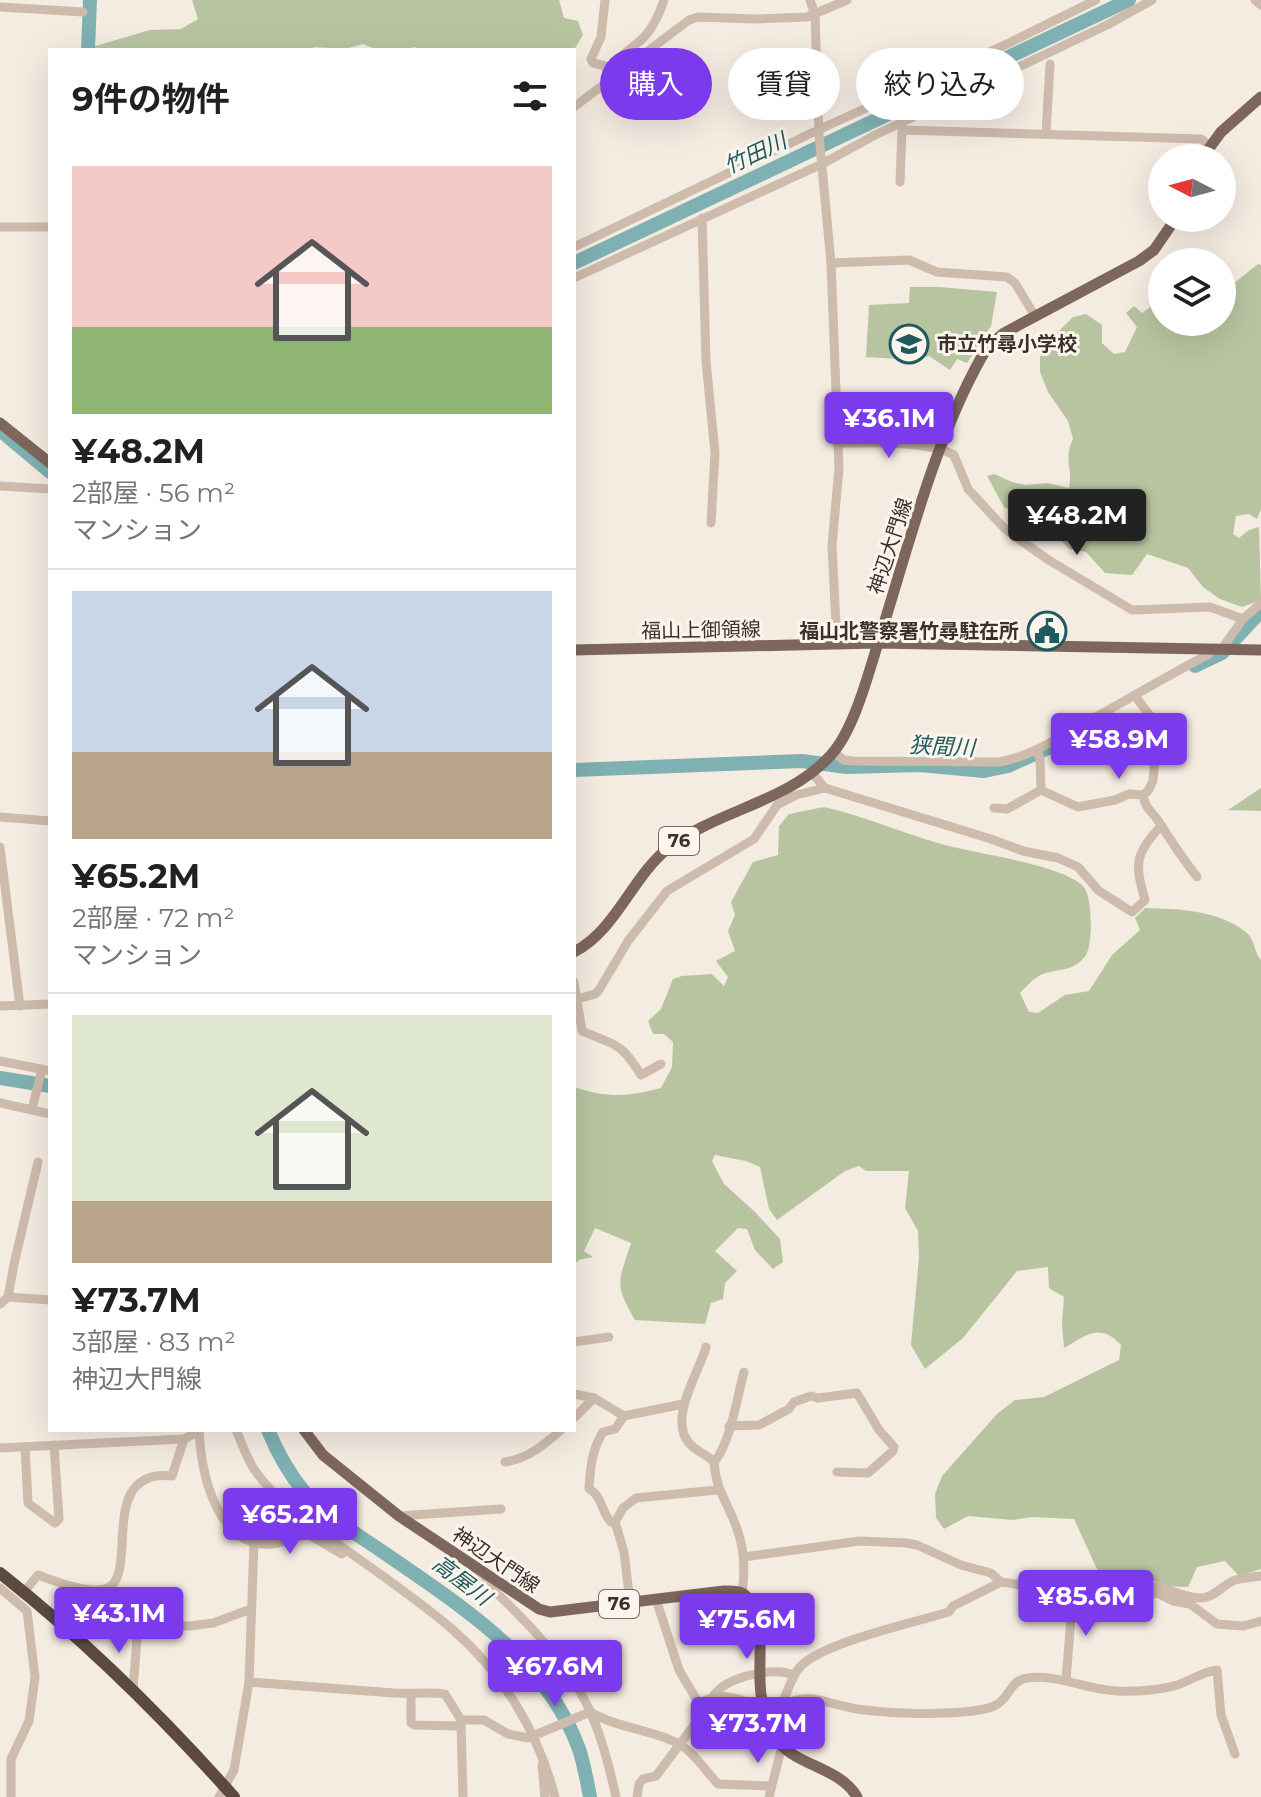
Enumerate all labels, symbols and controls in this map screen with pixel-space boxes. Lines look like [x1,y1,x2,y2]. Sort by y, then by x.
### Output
chip: 購入 [600,48,712,120]
chip: 賃貸 [728,48,840,120]
chip: 絞り込み [856,48,1024,120]
icon: filters [508,74,552,118]
text: 9件の物件 [72,78,230,120]
water label: 竹田川 [720,126,793,180]
north arrow [1148,144,1236,232]
map controls [1148,144,1236,336]
icon: home [240,218,384,362]
button: layers [1148,248,1236,336]
school or university icon: 市立竹尋小学校 [888,323,930,365]
place label: 市立竹尋小学校 [937,332,1077,356]
pin: ¥36.1M [824,392,954,460]
text: ¥36.1M [842,402,936,434]
text: ¥48.2M [72,430,205,472]
text: 2部屋 · 56 m² [72,477,235,509]
pin: ¥48.2M [1012,489,1142,557]
street label: 神辺大門線 [863,495,917,597]
text: ¥48.2M [1026,499,1128,531]
text: マンション [72,514,202,546]
public building icon: 福山北警察署竹尋駐在所 [1026,610,1068,652]
street label: 福山上御領線 [641,617,761,643]
place label: 福山北警察署竹尋駐在所 [799,619,1019,643]
icon: home [240,643,384,787]
pin: ¥58.9M [1054,713,1184,781]
text: ¥58.9M [1069,723,1169,755]
water label: 狭間川 [908,731,978,762]
road number: 76 [659,827,699,855]
text: ¥65.2M [72,855,200,897]
text: 2部屋 · 72 m² [72,902,235,934]
text: マンション [72,939,202,971]
icon: home [240,1067,384,1211]
text: ¥73.7M [72,1279,201,1321]
text: 3部屋 · 83 m² [72,1326,236,1358]
text: 神辺大門線 [72,1363,202,1395]
pin: ¥65.2M [225,1488,355,1556]
text: ¥65.2M [241,1498,339,1530]
street label: 神辺大門線 [448,1522,544,1598]
water label: 高屋川 [427,1550,498,1612]
pin: ¥85.6M [1021,1570,1151,1638]
text: ¥85.6M [1036,1580,1136,1612]
pin: ¥43.1M [54,1587,184,1655]
road number: 76 [599,1590,639,1618]
pin: ¥75.6M [682,1593,812,1661]
text: ¥43.1M [72,1597,166,1629]
text: ¥75.6M [698,1603,796,1635]
pin: ¥67.6M [490,1640,620,1708]
text: ¥67.6M [506,1650,604,1682]
pin: ¥73.7M [693,1697,823,1765]
text: ¥73.7M [709,1707,807,1739]

